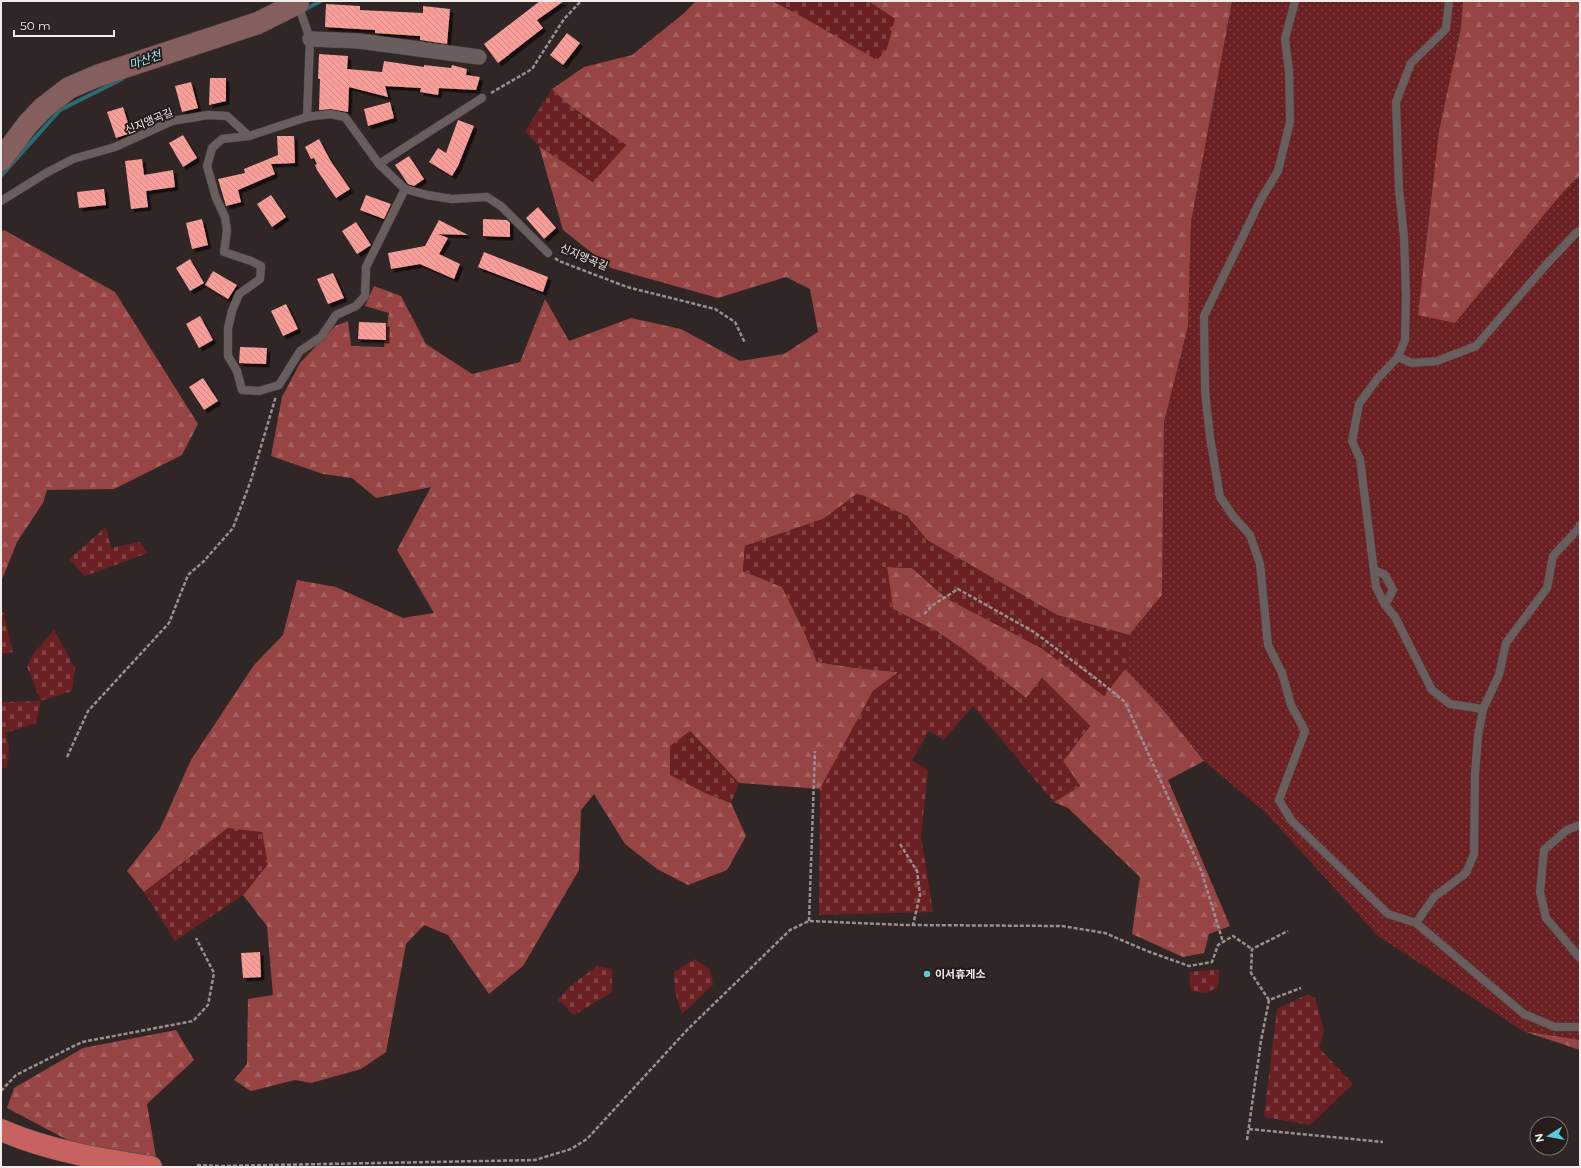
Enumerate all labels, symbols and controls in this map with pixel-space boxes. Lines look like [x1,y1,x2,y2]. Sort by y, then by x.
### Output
scale bar [14,12,114,38]
text: 50 m [20,18,51,33]
water label: 마산천 [127,46,165,72]
street label: 신지앵곡길 [123,105,175,137]
street label: 신지앵곡길 [558,241,610,273]
place label: 이서휴게소 [935,967,986,981]
marker: 이서휴게소 [922,969,932,979]
north arrow [1529,1116,1569,1156]
text: N [1531,1132,1547,1144]

